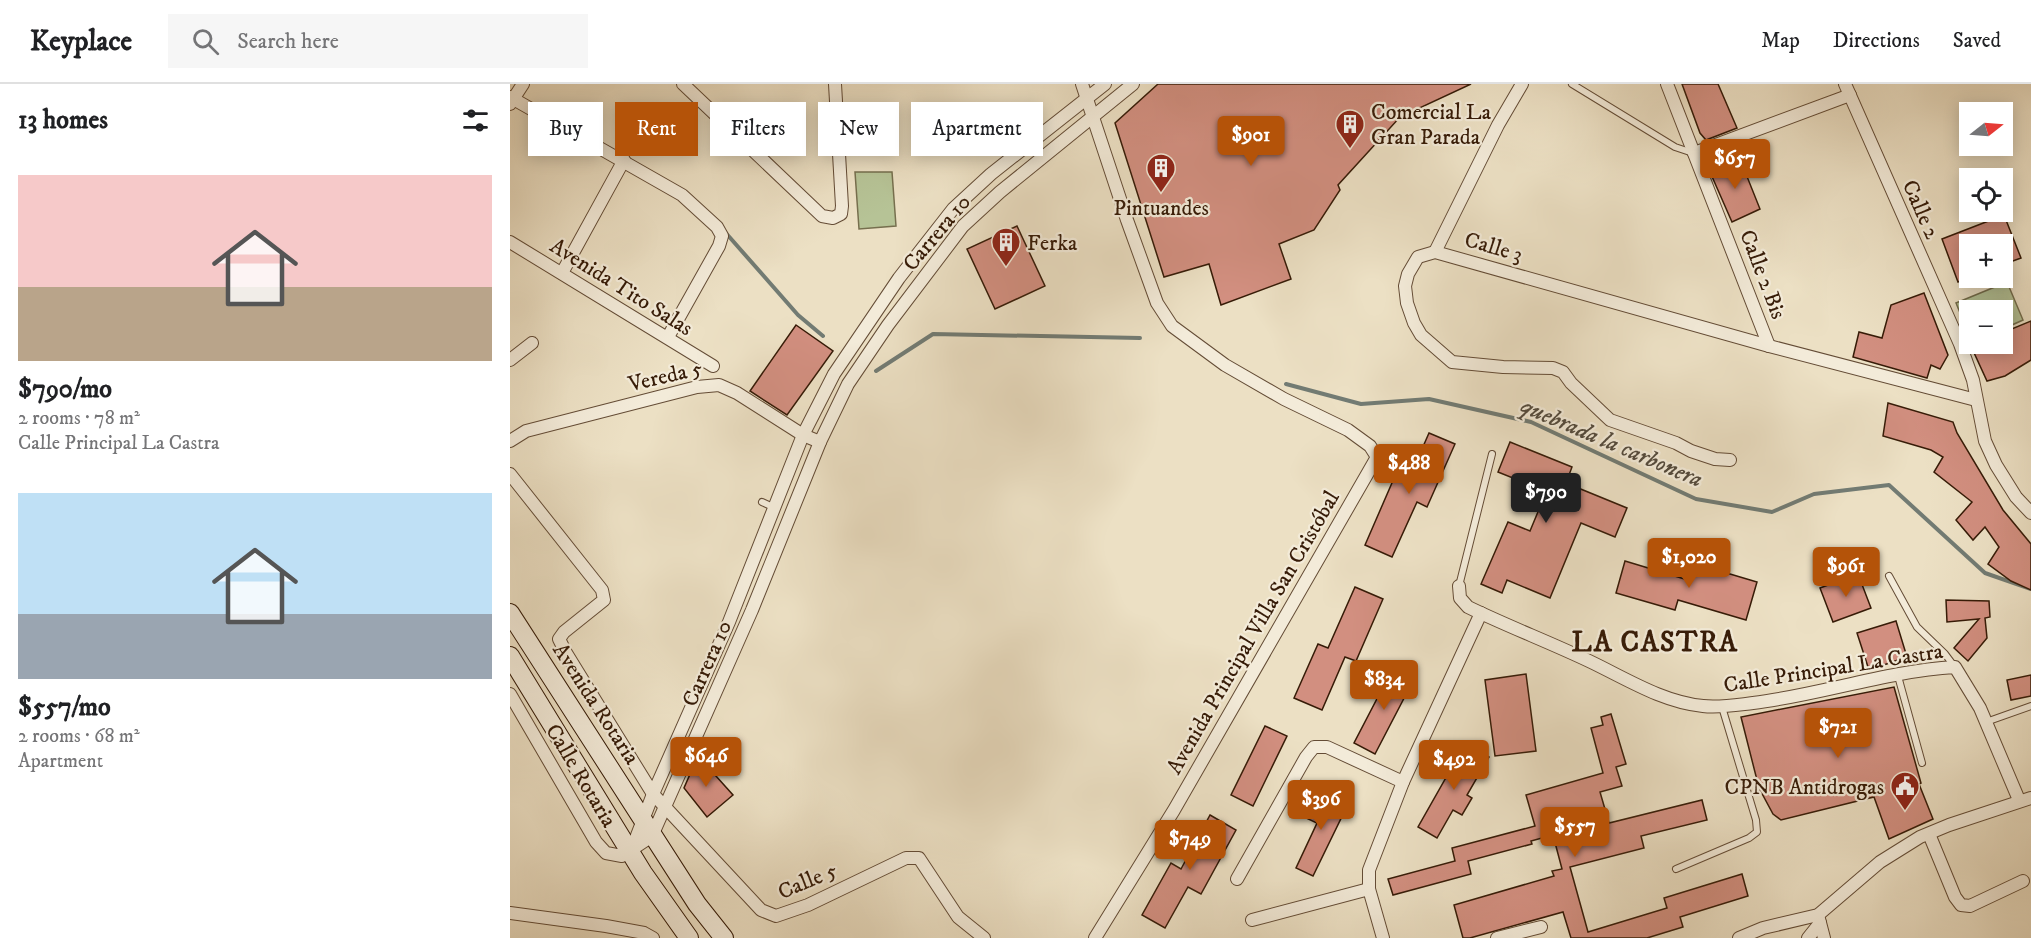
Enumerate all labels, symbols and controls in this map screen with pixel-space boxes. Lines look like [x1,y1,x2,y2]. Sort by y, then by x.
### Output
search box [168,14,588,68]
text: Keyplace [30,24,132,59]
icon: search [189,25,222,58]
text: Search here [237,28,339,55]
text: Map [1761,28,1800,54]
text: Directions [1833,28,1920,54]
text: Saved [1953,28,2001,54]
place label: Comercial La Gran Parada [1371,99,1492,151]
chip: Buy [528,102,603,156]
chip: Rent [615,102,698,156]
chip: Filters [710,102,806,156]
chip: New [818,102,899,156]
chip: Apartment [911,102,1043,156]
north arrow [1959,102,2013,156]
map controls [1959,102,2013,354]
text: 13 homes [18,104,108,137]
icon: filters [459,104,492,137]
building icon: Comercial La Gran Parada [1334,108,1366,150]
pin: $901 [1215,116,1287,167]
text: $901 [1232,123,1270,148]
pin: $657 [1699,139,1771,190]
text: $657 [1714,146,1756,171]
building icon: Pintuandes [1145,152,1177,194]
button: locate [1959,168,2013,222]
street label: Calle 2 [1896,176,1946,243]
street label: Carrera 10 [897,189,977,277]
place label: Pintuandes [1113,195,1209,222]
icon: home [201,214,309,322]
building icon: Ferka [990,226,1022,268]
street label: Calle 3 [1461,226,1526,269]
street label: Calle 2 Bis [1733,226,1792,323]
place label: Ferka [1027,230,1078,257]
street label: Avenida Tito Salas [545,233,698,342]
button: + [1959,234,2013,288]
button: − [1959,300,2013,354]
street label: Vereda 5 [625,355,705,398]
text: $790/mo [18,373,112,406]
water label: quebrada la carbonera [1515,391,1707,495]
text: 2 rooms · 78 m² [18,406,140,431]
text: Calle Principal La Castra [18,431,220,456]
pin: $488 [1373,444,1445,495]
text: $488 [1388,451,1430,476]
pin: $790 [1510,473,1582,524]
text: $790 [1525,480,1567,505]
street label: Avenida Principal Villa San Cristóbal [1161,486,1346,779]
icon: home [201,532,309,640]
pin: $1,020 [1640,538,1738,589]
text: $1,020 [1662,545,1717,570]
pin: $961 [1810,547,1882,598]
text: $961 [1827,554,1865,579]
street label: Carrera 10 [676,616,738,711]
district label: LA CASTRA [1572,625,1738,660]
street label: Avenida Rotaria [546,638,645,770]
street label: Calle Principal La Castra [1722,638,1945,699]
pin: $834 [1348,660,1420,711]
text: $834 [1364,667,1404,692]
text: $557/mo [18,691,111,724]
pin: $721 [1802,708,1874,759]
text: $721 [1819,715,1857,740]
street label: Calle Rotaria [539,719,622,833]
text: 2 rooms · 68 m² [18,724,140,749]
pin: $646 [670,737,742,788]
pin: $492 [1418,740,1490,791]
text: $646 [684,744,728,769]
text: $492 [1433,747,1475,772]
text: Apartment [18,749,103,774]
public building icon: CPNB Antidrogas [1889,770,1921,812]
place label: CPNB Antidrogas [1725,774,1884,801]
pin: $396 [1285,780,1357,831]
text: $396 [1302,787,1340,812]
pin: $557 [1539,807,1611,858]
text: $557 [1554,814,1596,839]
pin: $749 [1154,820,1226,871]
text: $749 [1169,827,1211,852]
street label: Calle 5 [774,857,841,906]

